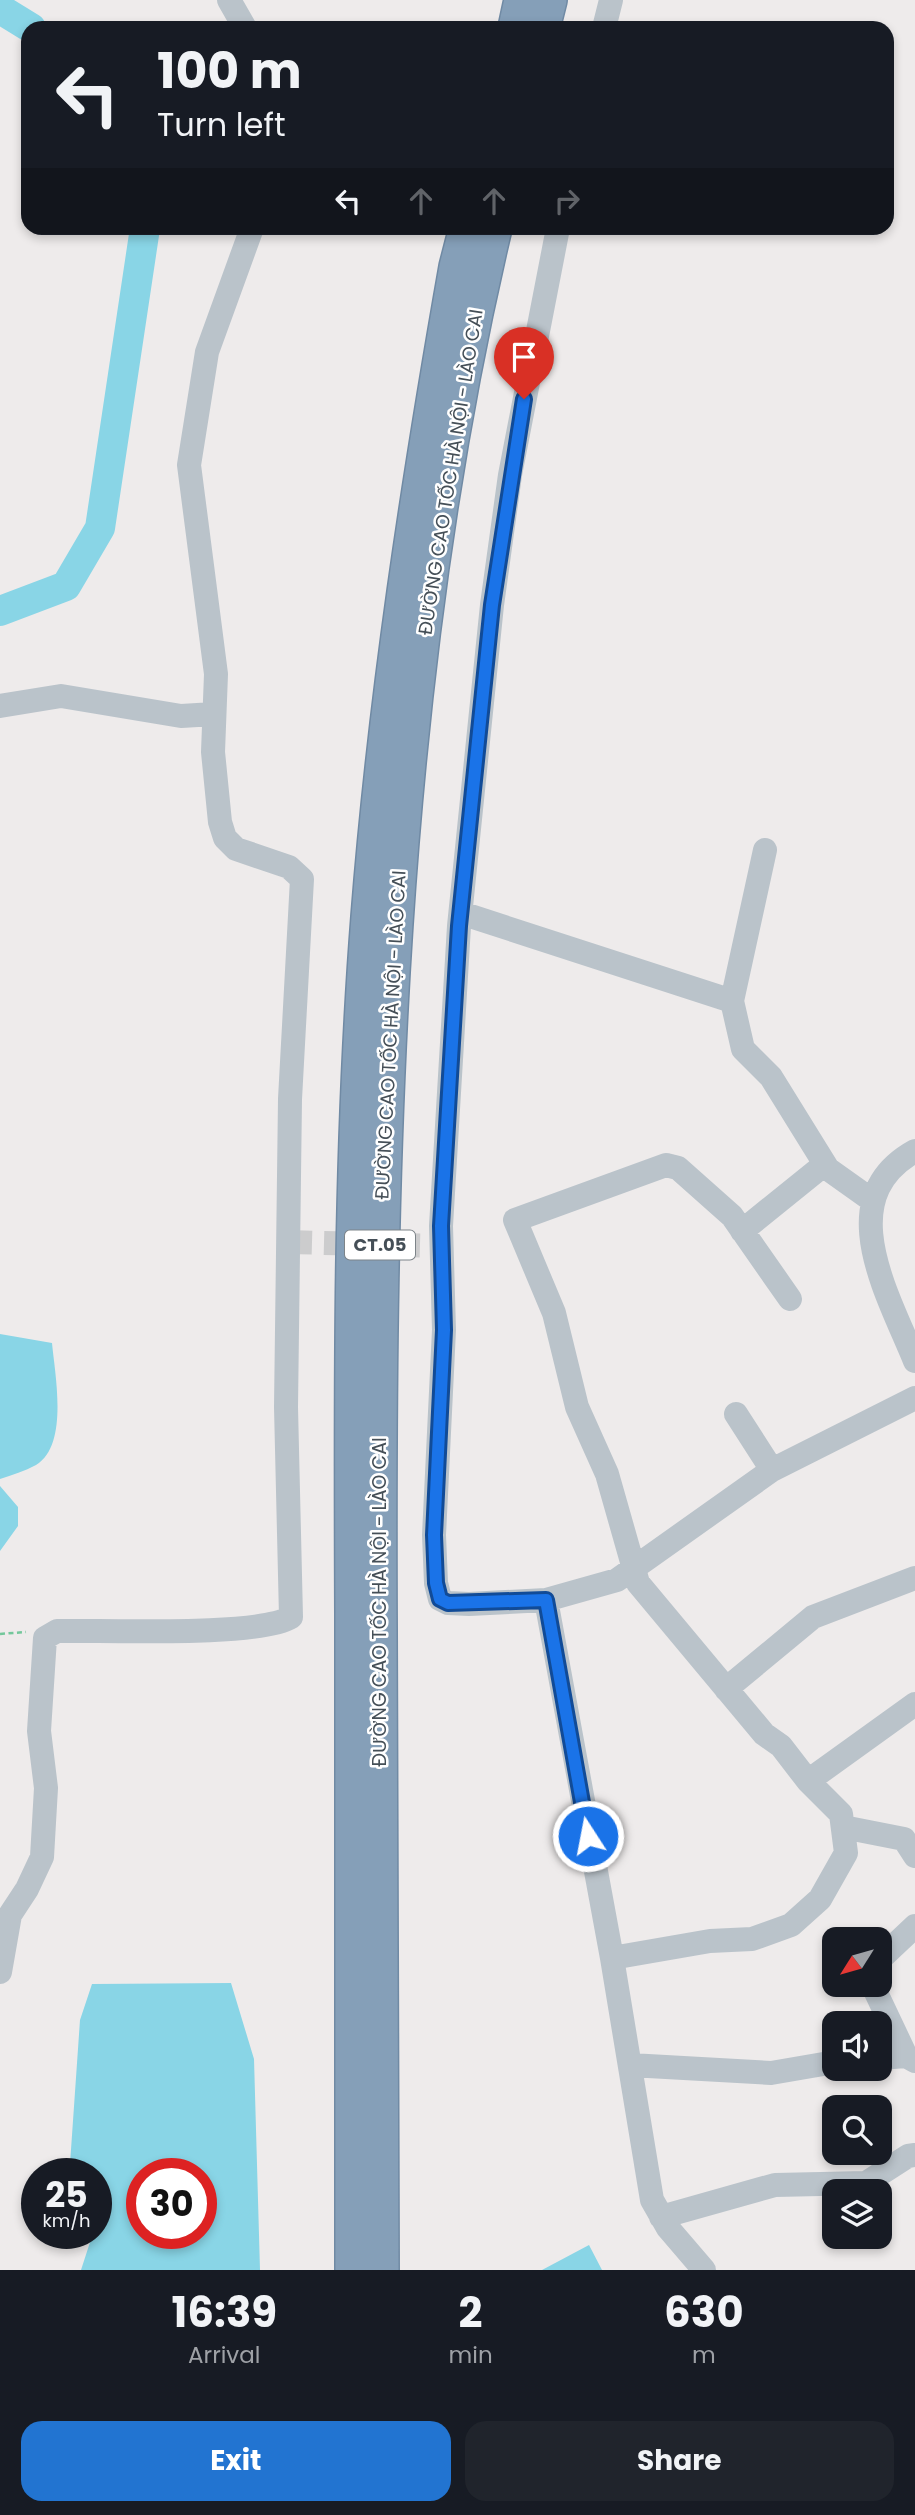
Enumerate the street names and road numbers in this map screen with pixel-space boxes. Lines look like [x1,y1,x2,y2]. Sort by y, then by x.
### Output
street label: ĐƯỜNG CAO TỐC HÀ NỘI - LÀO CAI [411,307,490,637]
street label: ĐƯỜNG CAO TỐC HÀ NỘI - LÀO CAI [368,870,413,1200]
road number: CT.05 [345,1230,415,1260]
street label: ĐƯỜNG CAO TỐC HÀ NỘI - LÀO CAI [366,1437,393,1767]

